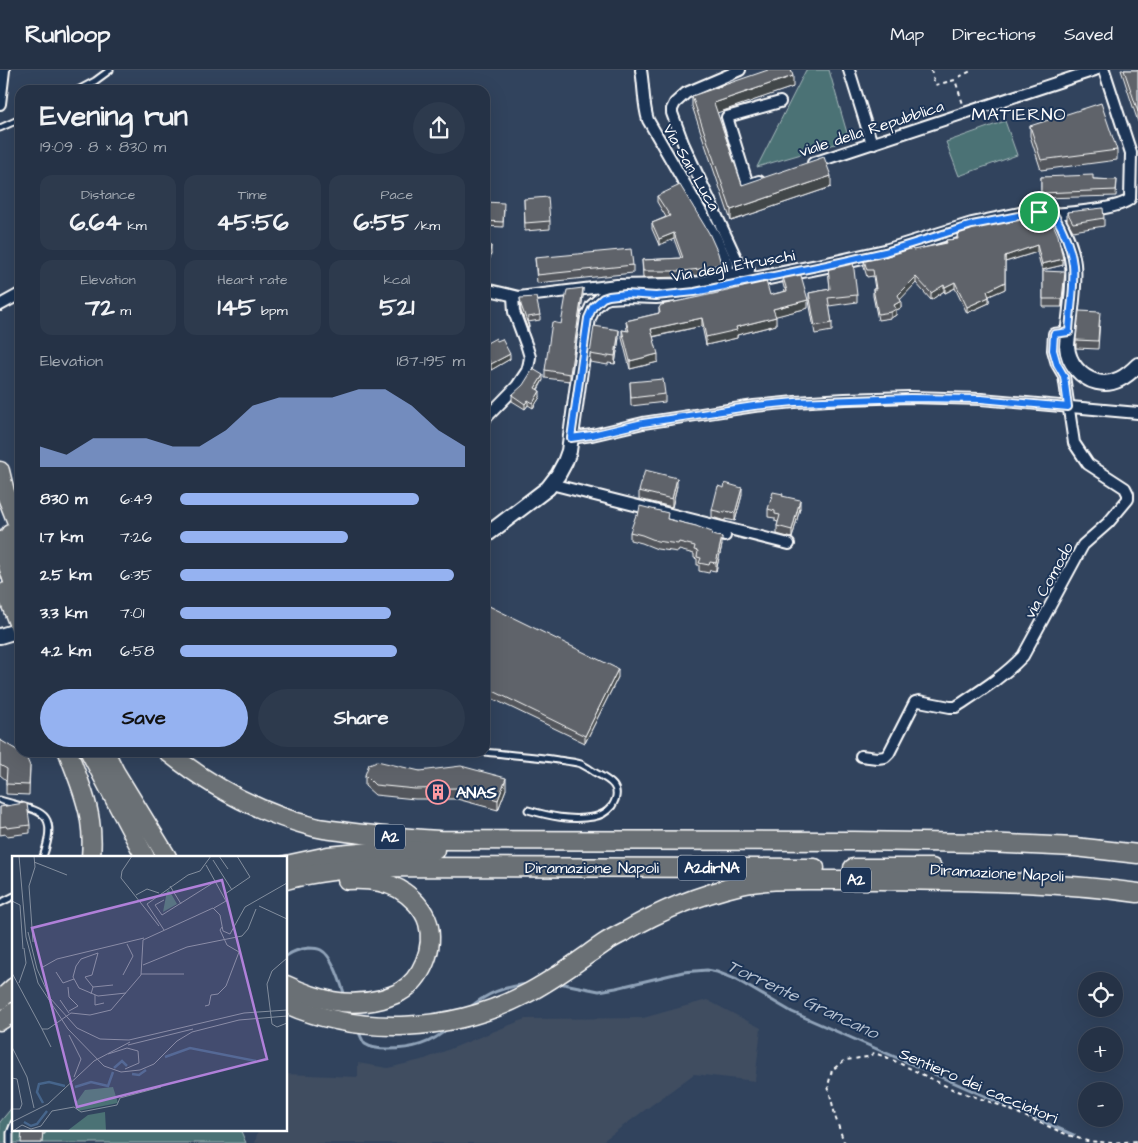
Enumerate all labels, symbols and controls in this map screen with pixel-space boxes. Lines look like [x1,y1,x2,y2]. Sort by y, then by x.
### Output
text: Runloop [25,18,110,52]
text: Map [890,22,924,47]
text: Directions [952,22,1036,47]
text: Saved [1064,22,1113,47]
street label: viale della Repubblica [796,95,947,163]
text: Evening run [40,97,188,136]
button: share [413,102,465,154]
district label: MATIERNO [971,102,1067,127]
street label: Via San Luca [657,120,725,215]
text: 19:09 · 8 × 830 m [40,136,166,158]
text: Distance [81,185,135,205]
text: Time [238,185,267,205]
text: Pace [381,185,413,205]
pin [1018,191,1060,233]
icon: arrive [1025,198,1053,226]
text: 6.64 [70,205,122,240]
text: 45:56 [216,205,289,240]
text: 6:55 [353,205,409,240]
text: km [122,216,147,236]
text: /km [409,216,440,236]
street label: Via degli Etruschi [670,244,797,289]
text: Elevation [81,270,136,290]
text: Heart rate [217,270,288,290]
text: kcal [383,270,410,290]
text: 72 [85,290,115,325]
text: 145 [217,290,255,325]
text: 521 [379,290,414,325]
text: m [115,301,131,321]
text: bpm [255,301,288,321]
text: Elevation [40,350,103,372]
text: 187–195 m [396,350,465,372]
text: 830 m [40,488,87,510]
text: 6:49 [120,488,153,510]
text: 1.7 km [40,526,83,548]
text: 7:26 [120,526,152,548]
street label: via Comodo [1019,538,1079,623]
text: 2.5 km [40,564,91,586]
text: 6:35 [120,564,152,586]
text: 3.3 km [40,602,87,624]
text: 7:01 [120,602,145,624]
text: 4.2 km [40,640,91,662]
text: 6:58 [120,640,154,662]
button: Save [40,689,248,747]
button: Share [258,689,465,747]
building icon: ANAS [425,779,451,805]
place label: ANAS [456,782,498,804]
road number: A2 [375,824,405,850]
inset map [12,856,288,1130]
road number: A2dirNA [678,856,746,880]
street label: Diramazione Napoli [525,857,659,879]
street label: Diramazione Napoli [930,859,1065,888]
road number: A2 [841,868,871,892]
water label: Torrente Grancano [723,953,884,1046]
map controls [1078,972,1123,1127]
button: locate [1078,972,1123,1017]
button: + [1078,1027,1123,1072]
street label: Sentiero dei cacciatori [896,1043,1062,1130]
button: − [1078,1082,1123,1127]

